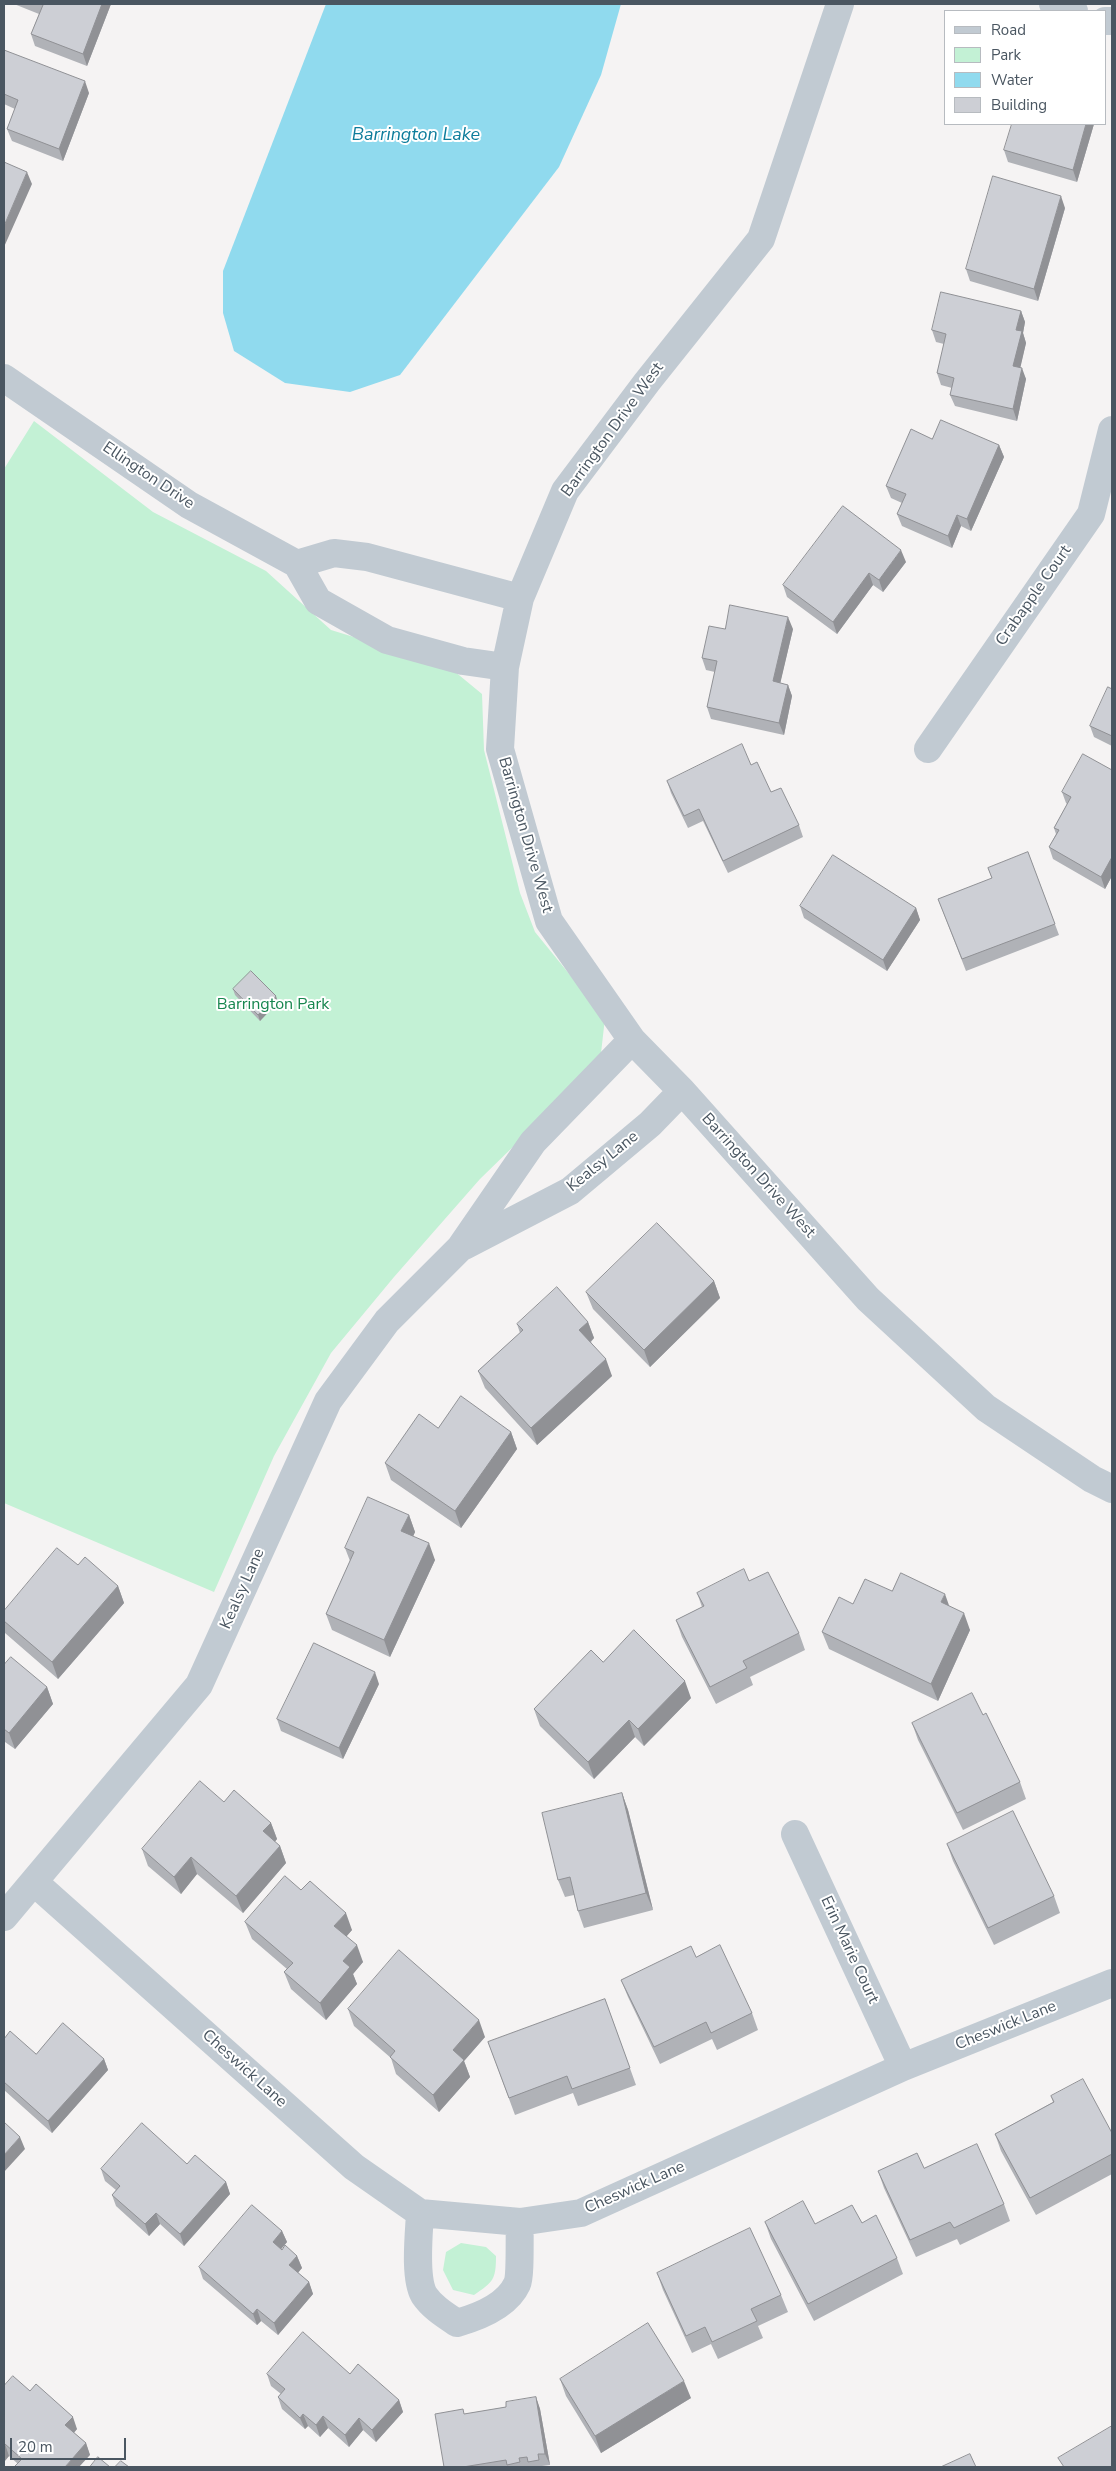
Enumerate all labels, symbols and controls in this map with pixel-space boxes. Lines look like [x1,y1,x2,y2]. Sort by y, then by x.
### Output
legend [944,10,1106,125]
text: Road [991,20,1026,40]
text: Park [991,45,1021,65]
text: Water [991,70,1033,90]
text: Building [991,95,1047,115]
water label: Barrington Lake [352,125,480,147]
street label: Barrington Drive West [558,359,668,501]
street label: Ellington Drive [98,438,198,514]
street label: Crabapple Court [992,542,1076,650]
street label: Barrington Drive West [494,755,556,915]
park label: Barrington Park [217,995,329,1015]
street label: Barrington Drive West [697,1110,819,1242]
street label: Kealsy Lane [564,1127,642,1197]
street label: Kealsy Lane [217,1546,269,1632]
street label: Erin Marie Court [816,1893,882,2007]
street label: Cheswick Lane [953,1997,1059,2055]
street label: Cheswick Lane [198,2026,290,2112]
street label: Cheswick Lane [582,2157,688,2219]
scale bar [12,2428,129,2460]
text: 20 m [18,2437,53,2457]

